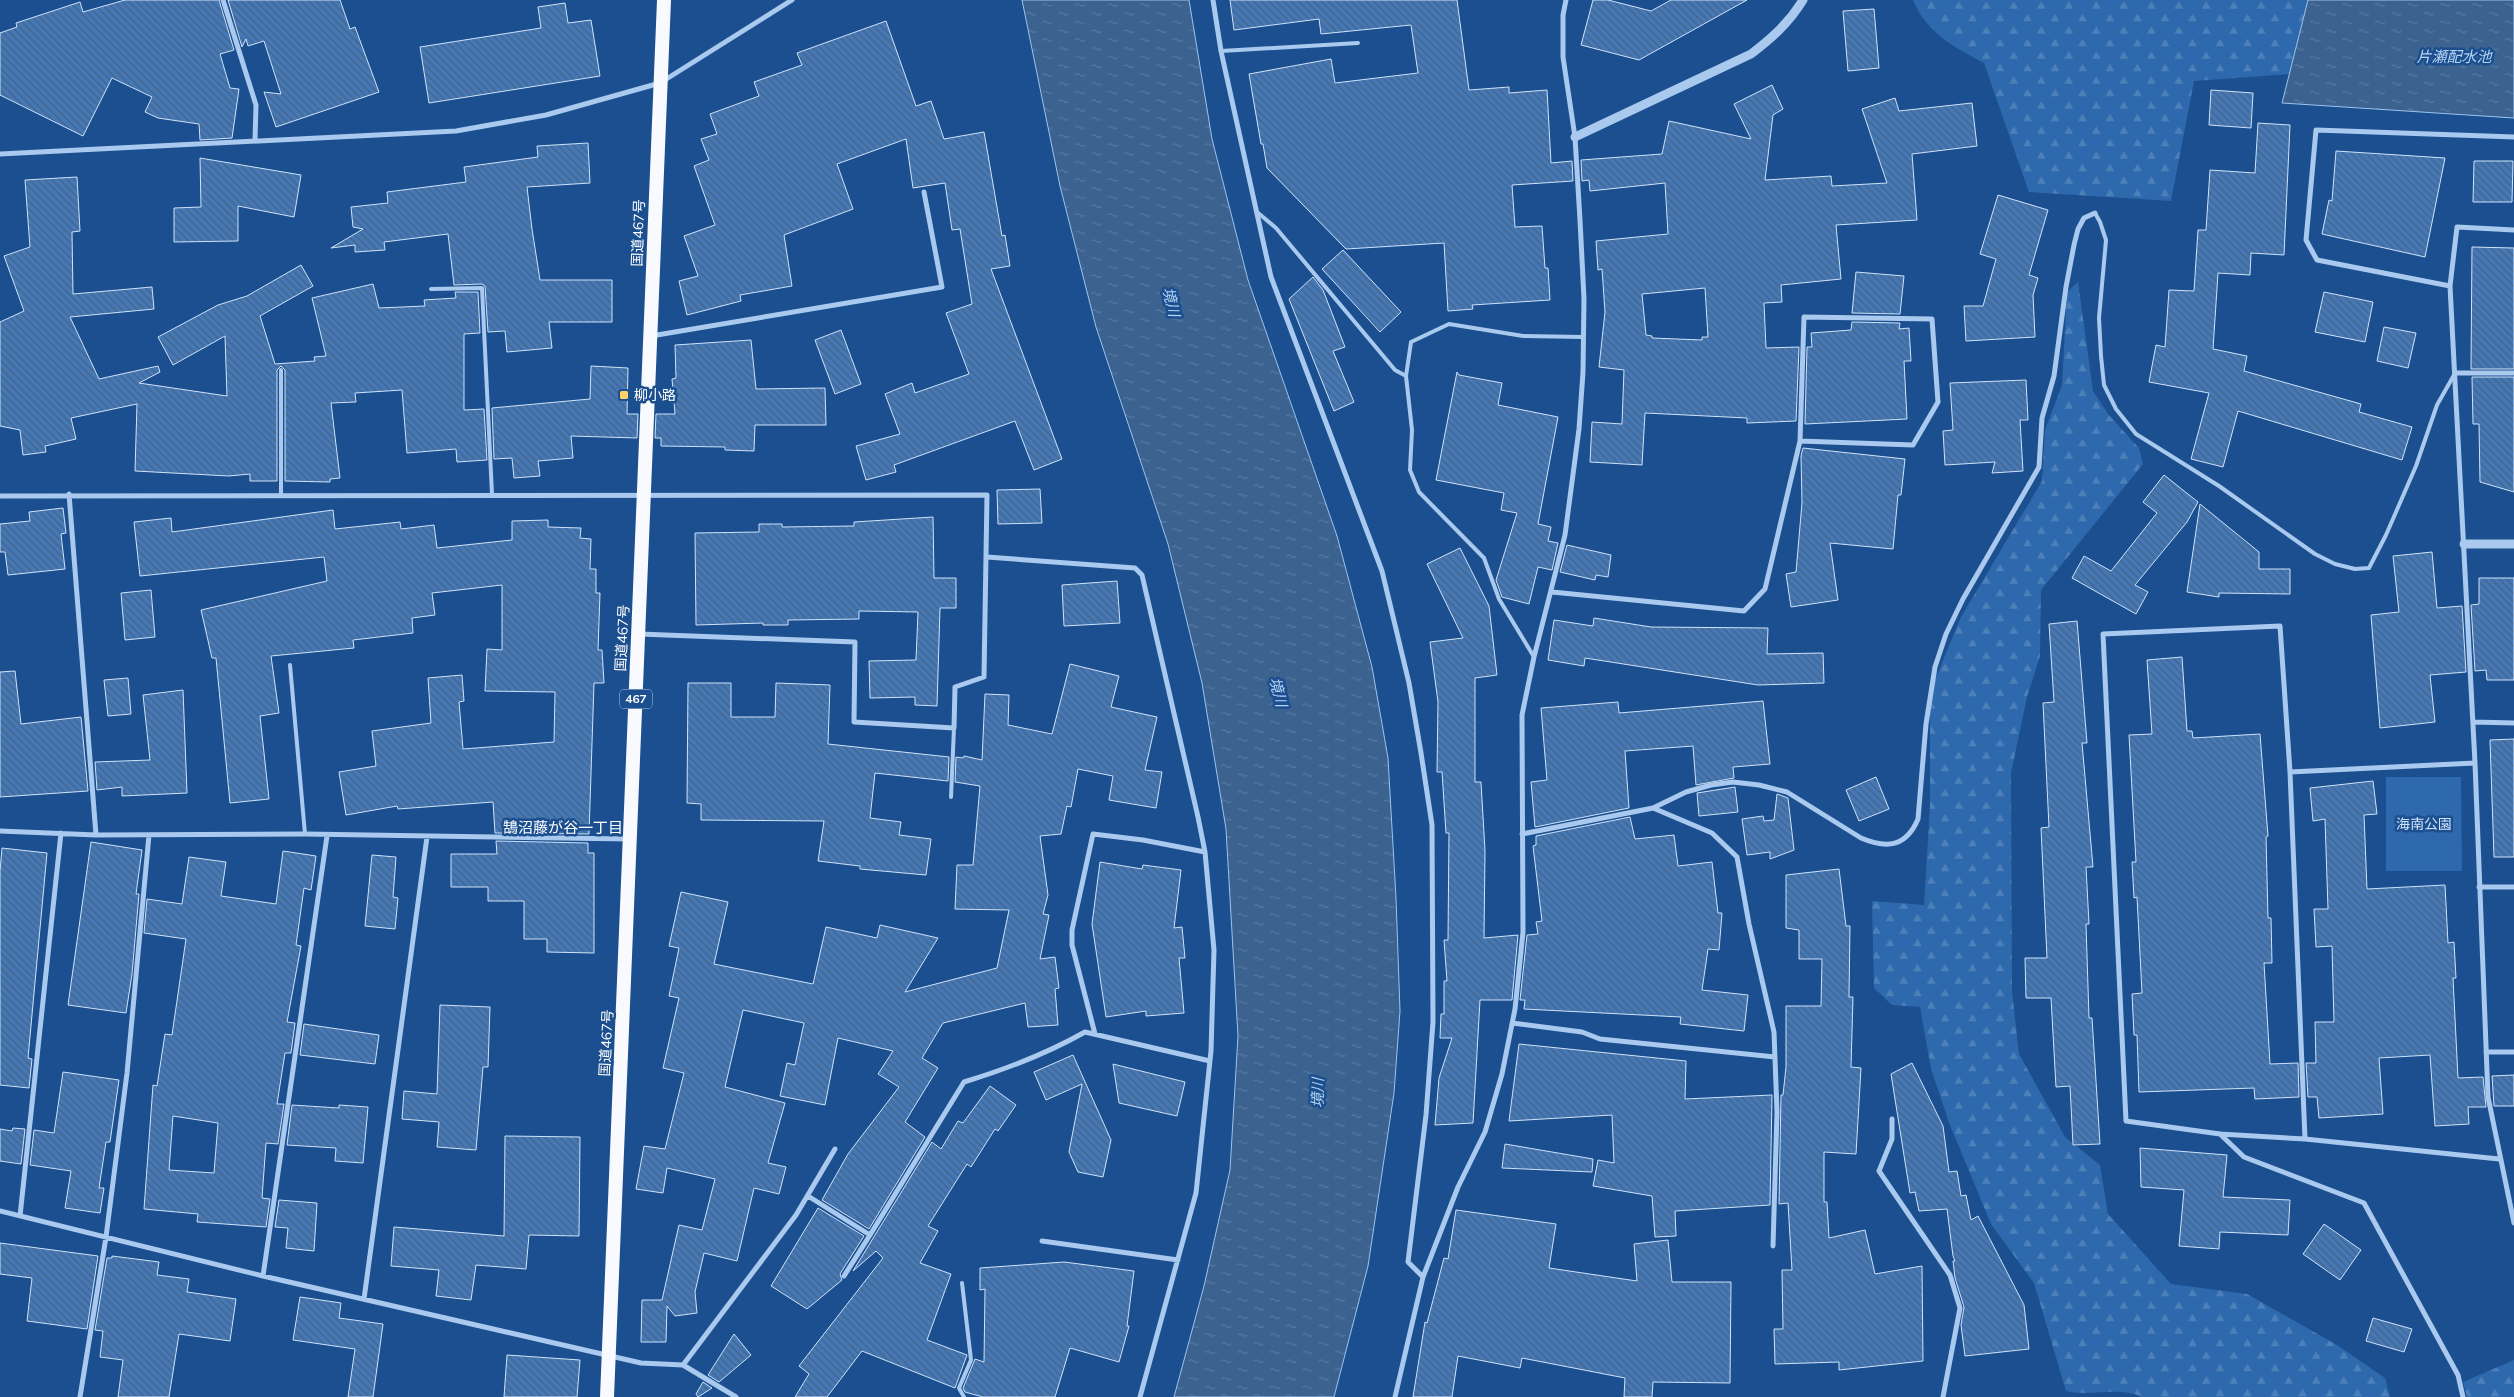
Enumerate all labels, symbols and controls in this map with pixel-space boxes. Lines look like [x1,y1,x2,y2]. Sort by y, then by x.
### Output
water label: 片瀬配水池 [2416,47,2493,66]
street label: 国道467号 [628,199,648,267]
water label: 境川 [1159,285,1185,321]
place label: 柳小路 [634,386,676,404]
marker: 柳小路 [618,389,630,401]
street label: 国道467号 [611,604,633,672]
water label: 境川 [1266,675,1292,711]
road number: 467 [620,690,652,709]
park label: 海南公園 [2396,815,2452,833]
district label: 鵠沼藤が谷一丁目 [503,818,623,837]
street label: 国道467号 [595,1009,617,1077]
water label: 境川 [1308,1076,1327,1108]

